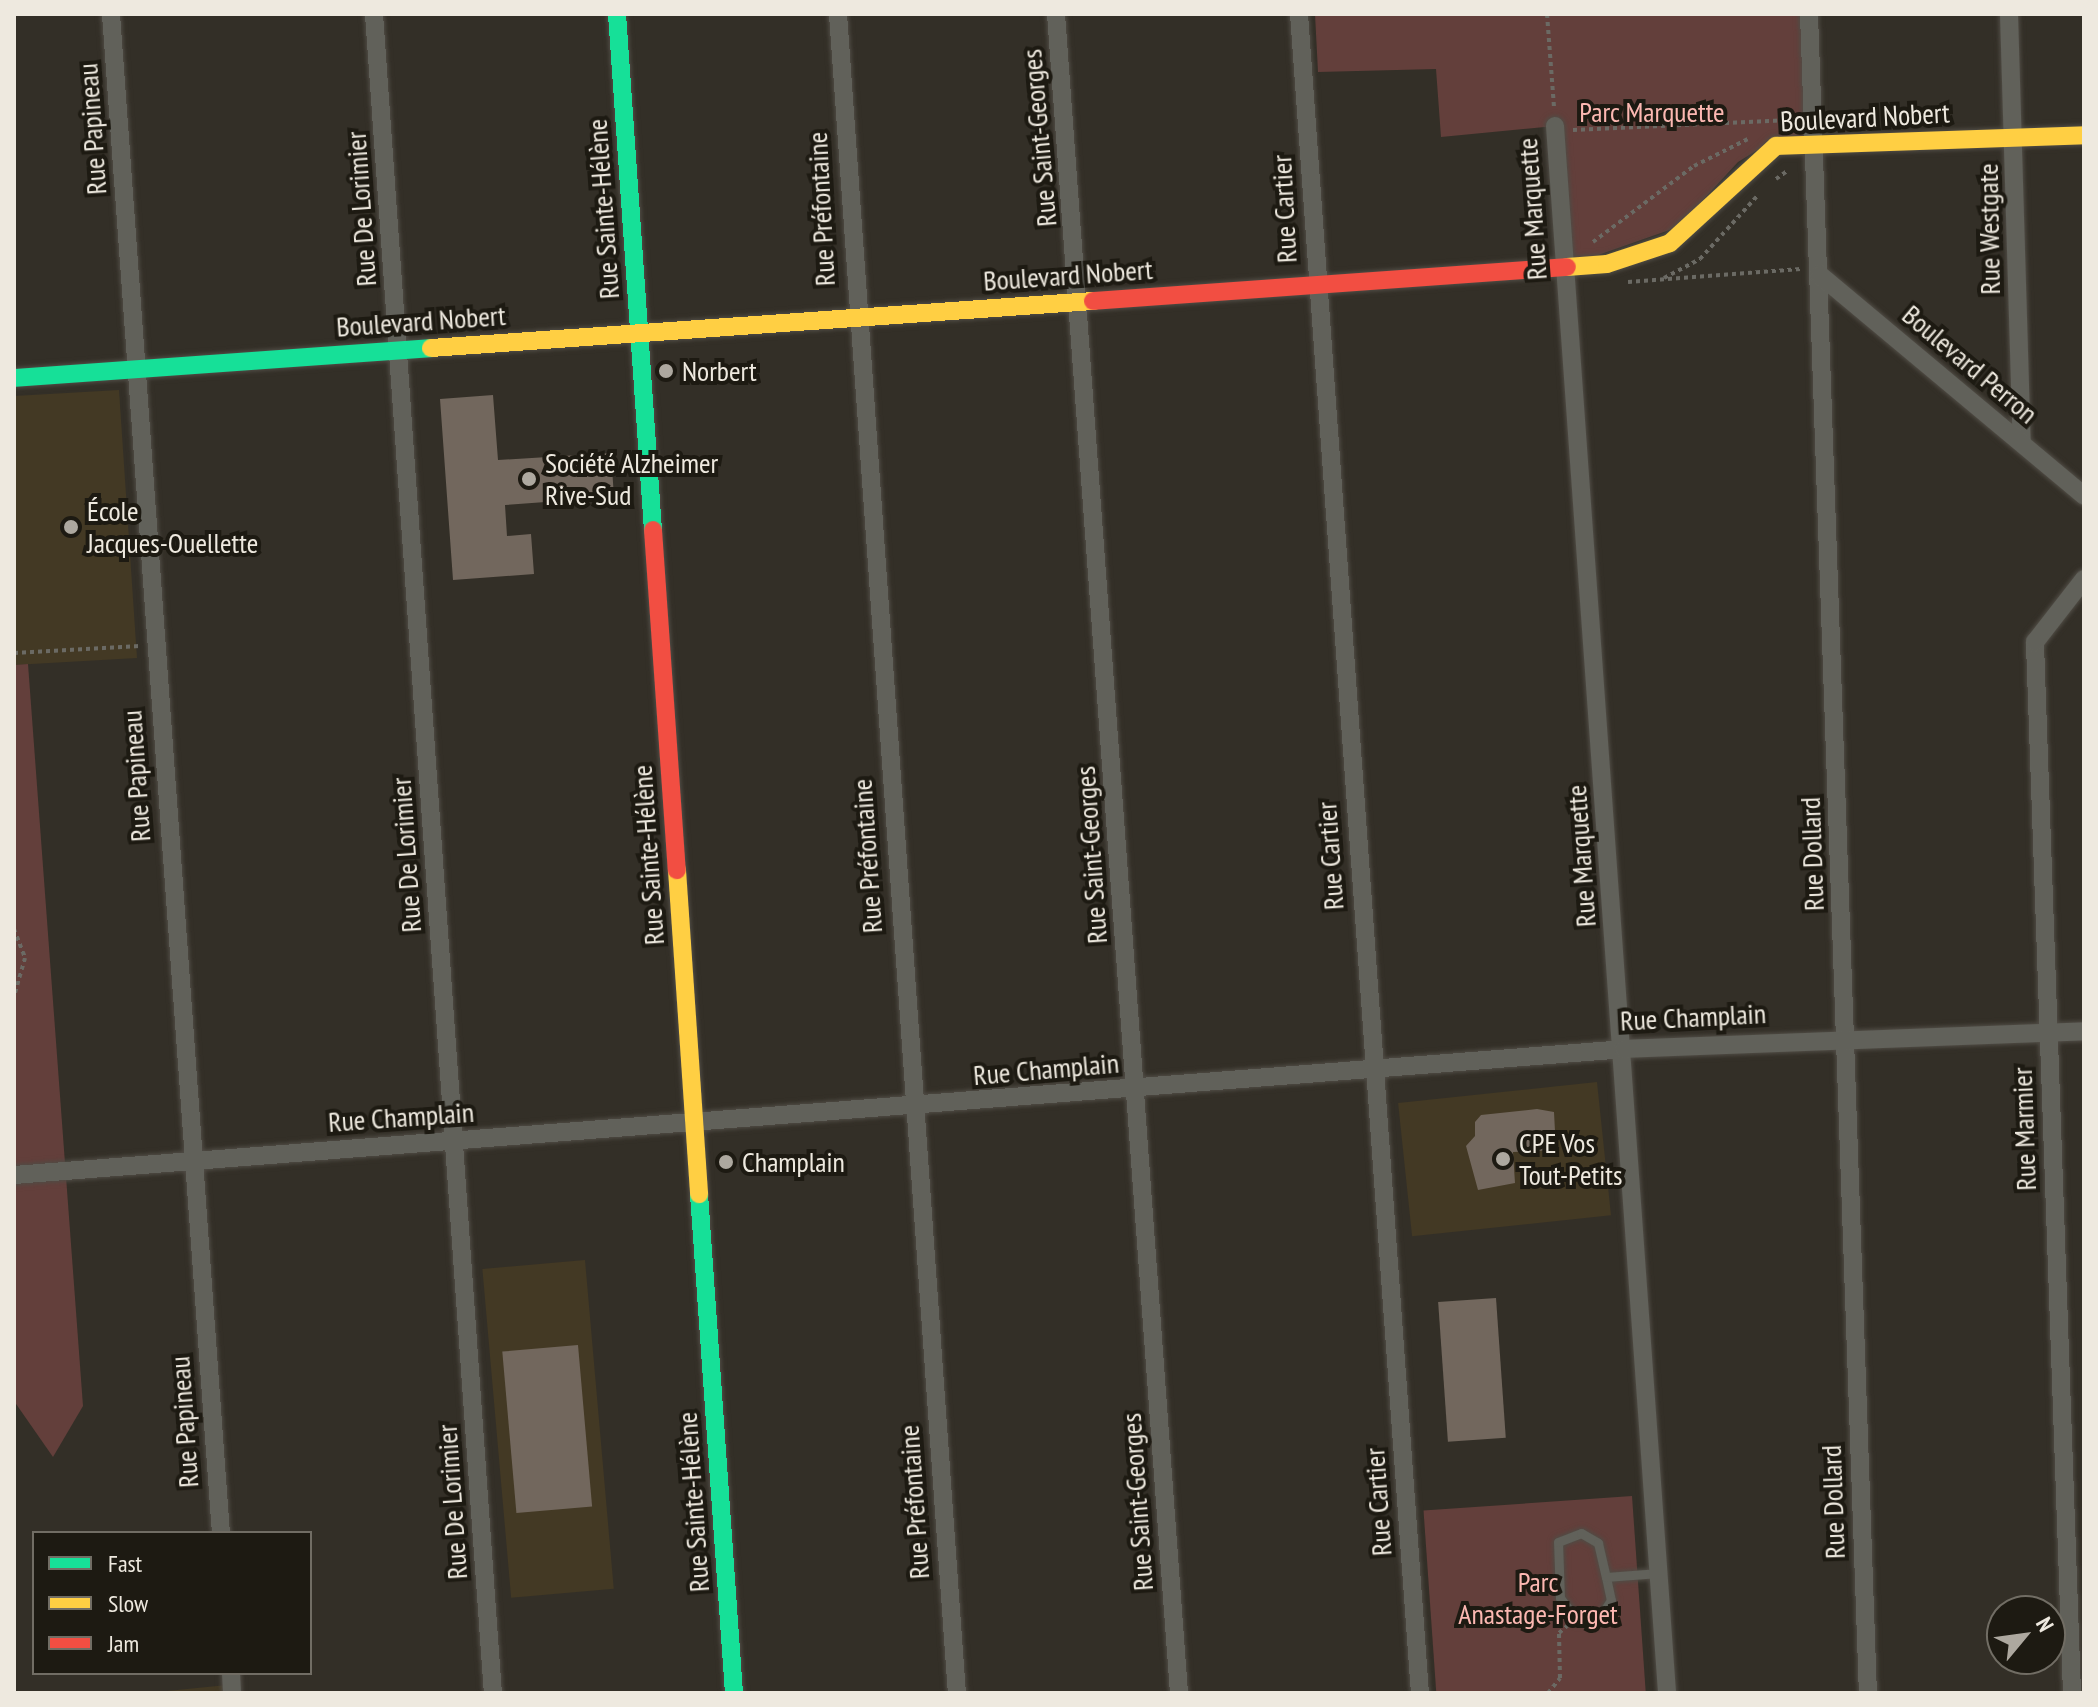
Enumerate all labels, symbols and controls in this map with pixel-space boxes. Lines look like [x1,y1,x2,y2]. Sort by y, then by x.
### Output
street label: Rue Saint-Georges [1015,48,1063,228]
street label: Rue Papineau [71,62,113,196]
park label: Parc Marquette [1579,95,1725,129]
street label: Boulevard Nobert [1779,96,1951,138]
street label: Rue Sainte-Hélène [580,118,626,300]
street label: Rue De Lorimier [339,130,383,288]
street label: Rue Préfontaine [800,131,842,287]
street label: Rue Marquette [1510,137,1554,281]
street label: Rue Cartier [1264,154,1304,264]
street label: Rue Westgate [1971,163,2007,295]
street label: Boulevard Nobert [982,252,1154,298]
street label: Boulevard Nobert [335,298,507,344]
street label: Boulevard Perron [1896,298,2044,430]
place label: Norbert [682,354,757,388]
marker: Norbert [657,362,675,380]
place label: Société Alzheimer Rive-Sud [545,446,719,512]
marker: Société Alzheimer Rive-Sud [520,470,538,488]
place label: École Jacques-Ouellette [87,494,258,560]
marker: École Jacques-Ouellette [62,518,80,536]
street label: Rue Papineau [115,709,157,843]
street label: Rue Sainte-Hélène [625,764,671,946]
street label: Rue Saint-Georges [1068,765,1114,945]
street label: Rue De Lorimier [384,776,428,934]
street label: Rue Préfontaine [845,778,889,934]
street label: Rue Marquette [1559,784,1603,928]
street label: Rue Dollard [1793,796,1831,912]
street label: Rue Cartier [1309,801,1351,911]
street label: Rue Champlain [1619,996,1767,1038]
street label: Rue Champlain [972,1046,1120,1092]
street label: Rue Marmier [2005,1067,2043,1191]
street label: Rue Champlain [327,1095,475,1139]
place label: CPE Vos Tout-Petits [1519,1126,1622,1192]
place label: Champlain [742,1145,845,1179]
marker: CPE Vos Tout-Petits [1494,1150,1512,1168]
marker: Champlain [717,1153,735,1171]
street label: Rue Papineau [163,1355,205,1489]
street label: Rue Sainte-Hélène [670,1411,716,1593]
street label: Rue Saint-Georges [1114,1412,1160,1592]
street label: Rue De Lorimier [430,1423,474,1581]
street label: Rue Préfontaine [892,1424,936,1580]
street label: Rue Dollard [1814,1444,1852,1560]
street label: Rue Cartier [1357,1447,1399,1557]
legend [32,1531,312,1675]
text: Fast [108,1548,142,1579]
park label: Parc Anastage-Forget [1458,1565,1618,1631]
text: Slow [108,1588,148,1619]
north arrow [1986,1595,2066,1675]
text: N [2030,1612,2060,1636]
text: Jam [108,1628,139,1659]

